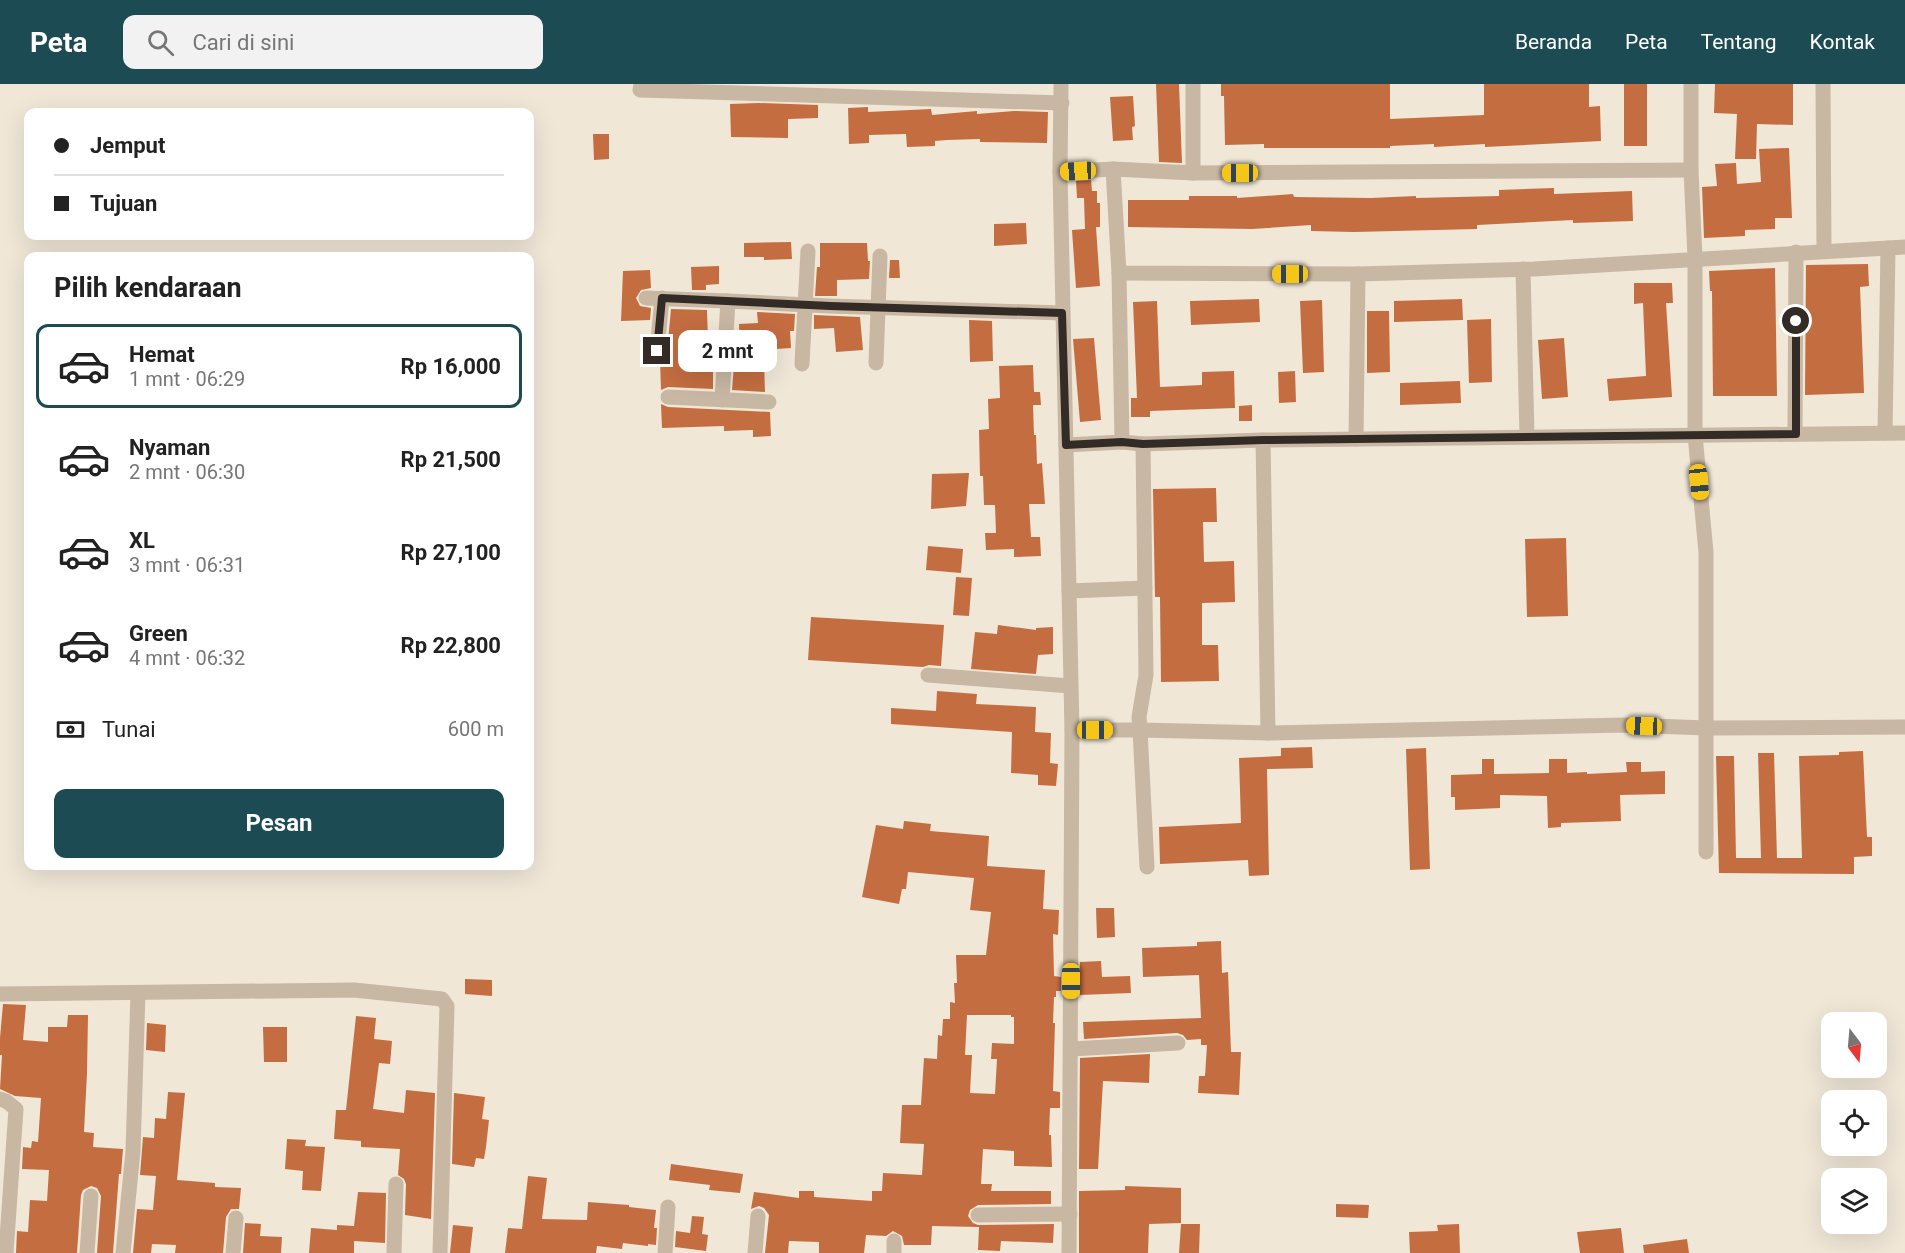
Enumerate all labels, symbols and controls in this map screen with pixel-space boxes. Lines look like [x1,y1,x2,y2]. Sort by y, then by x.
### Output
search box [123,15,543,69]
text: Peta [30,26,87,59]
icon: search [144,26,177,59]
text: Cari di sini [192,30,294,55]
text: Beranda [1515,30,1592,54]
text: Peta [1625,30,1668,54]
text: Tentang [1701,30,1777,54]
text: Kontak [1810,30,1875,54]
text: Jemput [90,133,165,158]
car [1060,161,1096,181]
car [1222,164,1258,182]
text: Tujuan [90,191,157,216]
car [1272,265,1308,283]
text: Pilih kendaraan [54,272,242,304]
route start [1782,307,1809,334]
callout: 2 mnt [678,330,777,372]
route end [643,337,670,364]
icon: car [57,339,111,393]
text: 2 mnt [702,339,753,363]
text: Hemat [129,342,195,367]
text: Rp 16,000 [401,354,501,379]
text: 1 mnt · 06:29 [129,367,245,391]
icon: car [57,432,111,486]
text: Nyaman [129,435,210,460]
text: Rp 21,500 [401,447,501,472]
text: 2 mnt · 06:30 [129,460,245,484]
car [1688,463,1710,501]
icon: car [57,525,111,579]
text: XL [129,528,155,553]
text: Rp 27,100 [401,540,501,565]
text: 3 mnt · 06:31 [129,553,245,577]
icon: car [57,618,111,672]
text: Green [129,621,188,646]
text: Rp 22,800 [401,633,501,658]
text: 4 mnt · 06:32 [129,646,245,670]
icon: cash [54,713,87,746]
car [1626,716,1662,736]
text: Tunai [102,717,156,742]
text: 600 m [448,717,504,741]
car [1077,721,1113,739]
button: Pesan [54,789,504,858]
car [1062,963,1080,999]
north arrow [1821,1012,1887,1078]
map controls [1821,1012,1887,1234]
button: locate [1821,1090,1887,1156]
button: layers [1821,1168,1887,1234]

